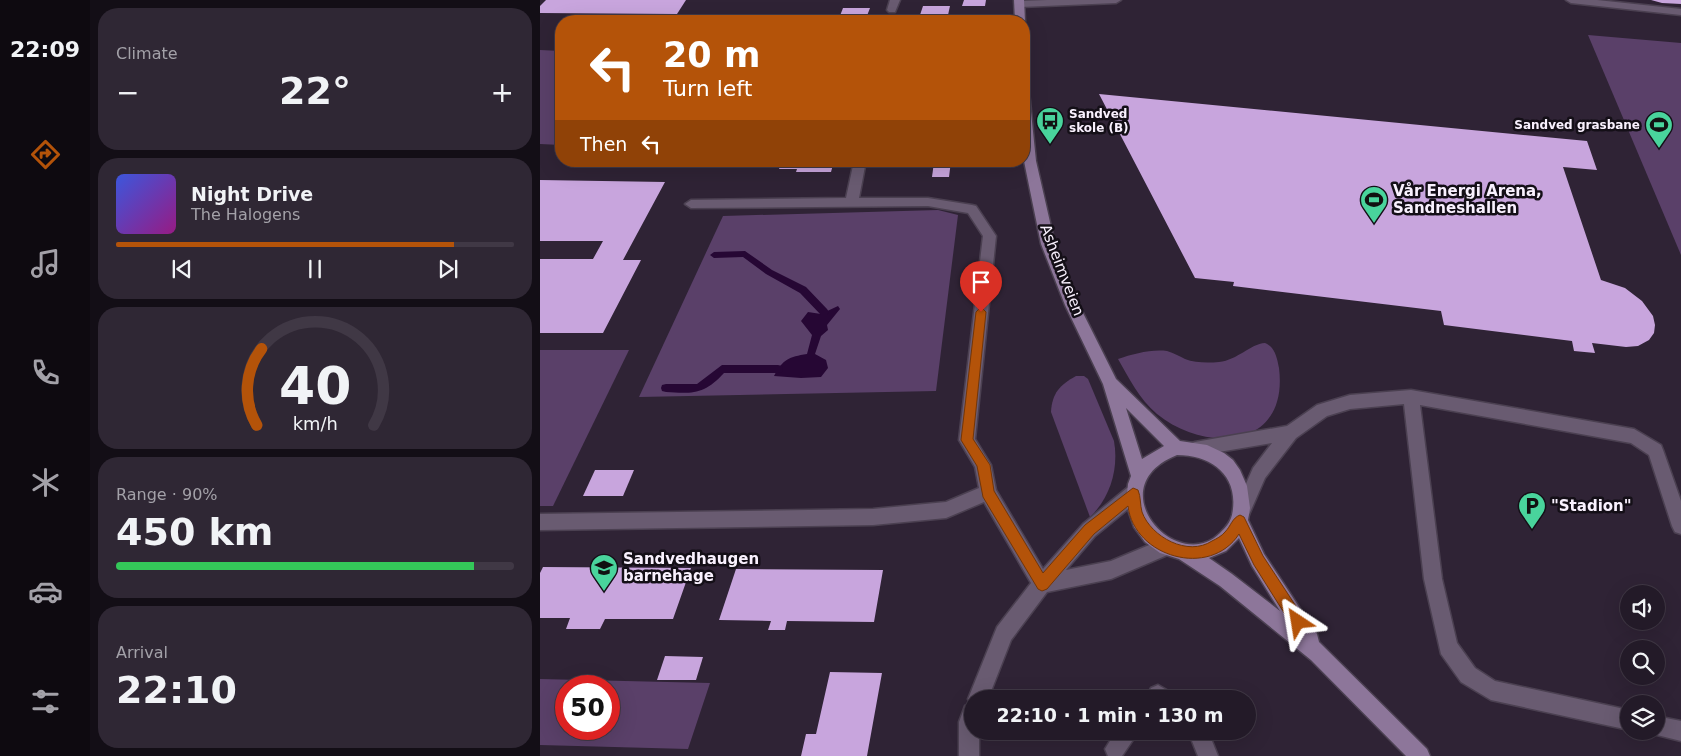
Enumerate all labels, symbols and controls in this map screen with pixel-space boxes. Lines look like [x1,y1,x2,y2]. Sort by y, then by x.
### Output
icon: left [580,35,645,100]
text: 20 m [663,35,760,75]
text: 22:09 [10,37,80,62]
text: Climate [116,44,178,63]
text: 22° [279,69,351,113]
text: − [116,76,139,109]
text: + [491,76,514,109]
text: Turn left [663,76,752,101]
bus stop icon: Sandved skole (B) [1035,106,1065,145]
place label: Sandved skole (B) [1069,107,1129,135]
sports icon: Sandved grasbane [1644,110,1674,149]
place label: Sandved grasbane [1514,118,1640,132]
icon: left [637,130,665,158]
text: Then [580,133,627,155]
icon: directions [28,137,63,172]
place label: Vår Energi Arena, Sandneshallen [1393,182,1542,217]
text: Night Drive [191,183,313,205]
sports icon: Vår Energi Arena, Sandneshallen [1359,185,1389,224]
text: The Halogens [191,205,300,224]
street label: Asheimveien [1036,222,1088,318]
icon: music [28,246,63,281]
icon: previous [168,255,196,283]
icon: pause [301,255,329,283]
icon: next [434,255,462,283]
pin [960,261,1002,312]
icon: arrive [967,268,995,296]
icon: phone [28,355,63,390]
text: 40 [279,356,351,416]
text: km/h [292,413,338,434]
icon: climate [28,465,63,500]
text: Range · 90% [116,485,218,504]
parking icon: "Stadion" [1517,491,1547,530]
place label: "Stadion" [1551,497,1632,515]
text: 450 km [116,510,273,554]
place label: Sandvedhaugen barnehage [623,550,759,585]
school or university icon: Sandvedhaugen barnehage [589,553,619,592]
icon: car [28,574,63,609]
map controls [1620,585,1665,740]
button: sound [1620,585,1665,630]
position arrow [1271,595,1323,647]
button: search [1620,640,1665,685]
text: Arrival [116,643,168,662]
text: 22:10 [116,668,237,712]
speed limit sign: 50 [555,675,620,740]
icon: filters [28,684,63,719]
button: layers [1620,695,1665,740]
text: 22:10 · 1 min · 130 m [996,704,1224,726]

